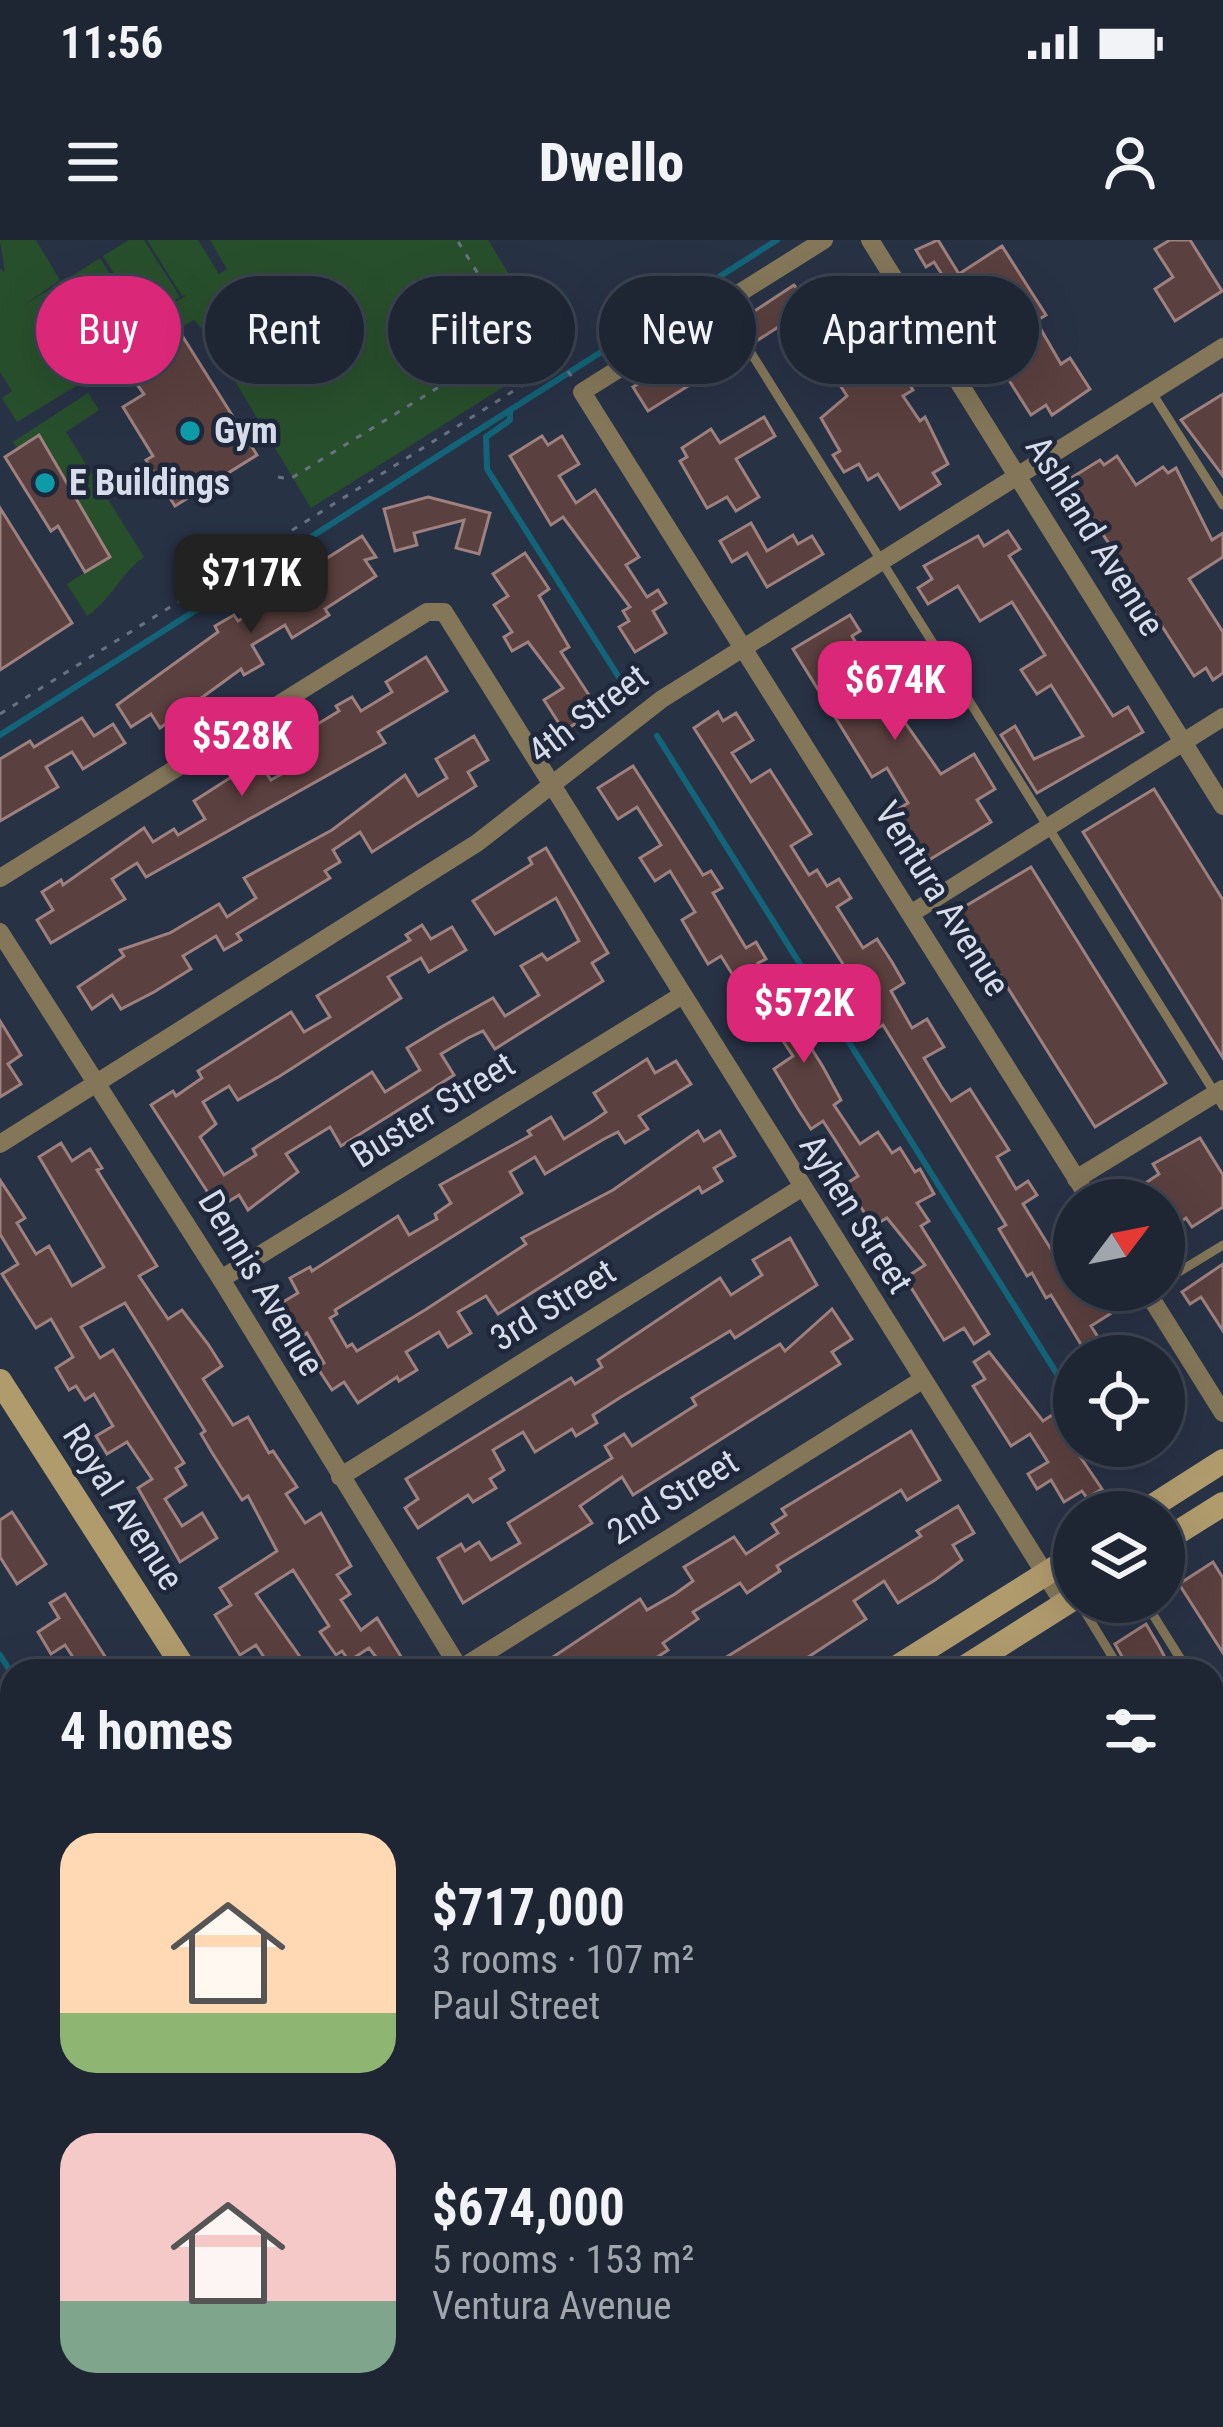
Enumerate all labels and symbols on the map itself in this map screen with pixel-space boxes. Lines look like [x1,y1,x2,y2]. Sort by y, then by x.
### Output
place label: Gym [214,410,278,452]
marker: Gym [177,418,203,444]
street label: Ashland Avenue [1017,428,1173,644]
place label: E Buildings [69,462,230,504]
marker: E Buildings [32,470,58,496]
pin: $717K [167,534,335,636]
pin: $674K [811,641,979,743]
street label: 4th Street [520,656,656,772]
pin: $528K [158,697,326,799]
street label: Ventura Avenue [866,794,1018,1004]
pin: $572K [720,964,888,1066]
street label: Buster Street [344,1043,522,1177]
street label: Ayhen Street [791,1127,921,1301]
north arrow [1053,1179,1185,1311]
street label: Dennis Avenue [189,1183,333,1383]
street label: 3rd Street [483,1250,623,1360]
street label: Royal Avenue [54,1416,192,1598]
street label: 2nd Street [600,1441,746,1553]

